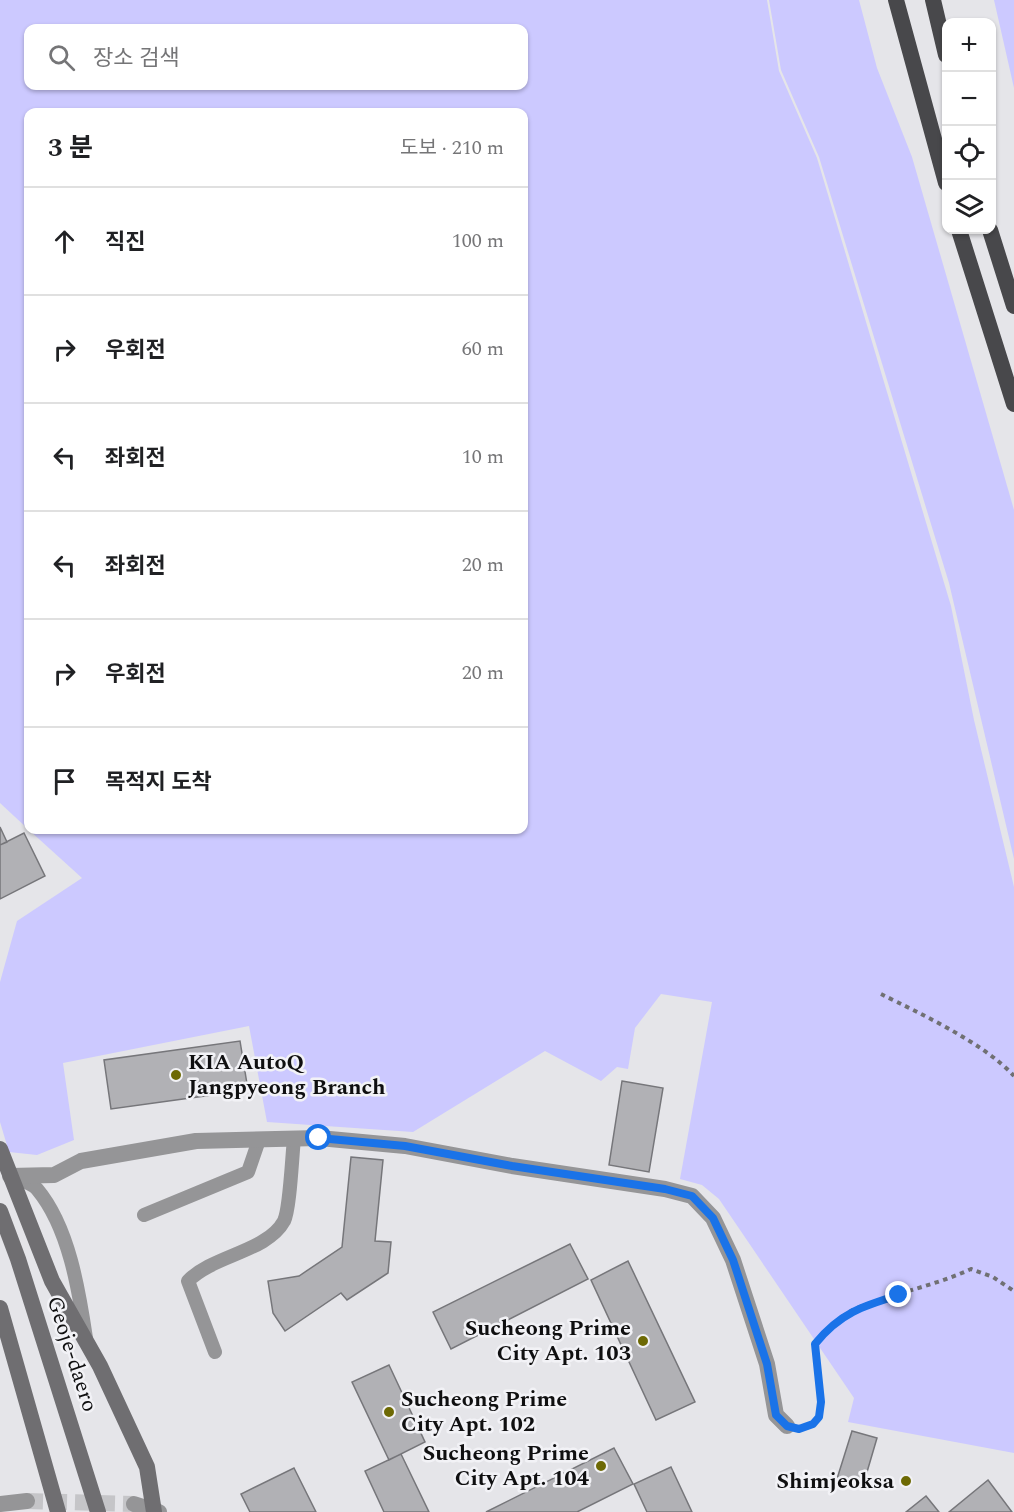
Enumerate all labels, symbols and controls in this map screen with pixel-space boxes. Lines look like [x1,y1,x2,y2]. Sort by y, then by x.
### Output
map controls [942,18,996,234]
button: + [942,18,996,72]
search box [24,24,528,90]
icon: search [45,41,78,74]
text: 장소 검색 [93,42,179,75]
button: − [942,72,996,126]
button: locate [942,126,996,180]
text: 3 분 [48,128,93,168]
text: 도보 · 210 m [400,133,504,163]
button: layers [942,180,996,234]
icon: ahead [48,225,81,258]
text: 직진 [105,226,145,259]
text: 100 m [452,226,504,256]
icon: right [48,333,81,366]
text: 우회전 [105,334,166,367]
text: 60 m [462,334,504,364]
icon: left [48,441,81,474]
text: 좌회전 [105,442,166,475]
text: 10 m [462,442,504,472]
icon: left [48,549,81,582]
text: 좌회전 [105,550,166,583]
text: 20 m [462,550,504,580]
icon: right [48,657,81,690]
text: 우회전 [105,658,166,691]
text: 20 m [462,658,504,688]
icon: arrive [48,765,81,798]
text: 목적지 도착 [105,766,212,799]
place label: KIA AutoQ Jangpyeong Branch [188,1046,386,1104]
marker: KIA AutoQ Jangpyeong Branch [169,1068,183,1082]
route start [305,1124,331,1150]
route end [885,1281,911,1307]
street label: Geoje-daero [38,1292,106,1416]
place label: Sucheong Prime City Apt. 103 [465,1312,631,1370]
marker: Sucheong Prime City Apt. 103 [636,1334,650,1348]
place label: Sucheong Prime City Apt. 102 [401,1383,567,1441]
marker: Sucheong Prime City Apt. 102 [382,1405,396,1419]
place label: Sucheong Prime City Apt. 104 [423,1437,590,1495]
marker: Sucheong Prime City Apt. 104 [594,1459,608,1473]
place label: Shimjeoksa [776,1465,895,1498]
marker: Shimjeoksa [899,1474,913,1488]

